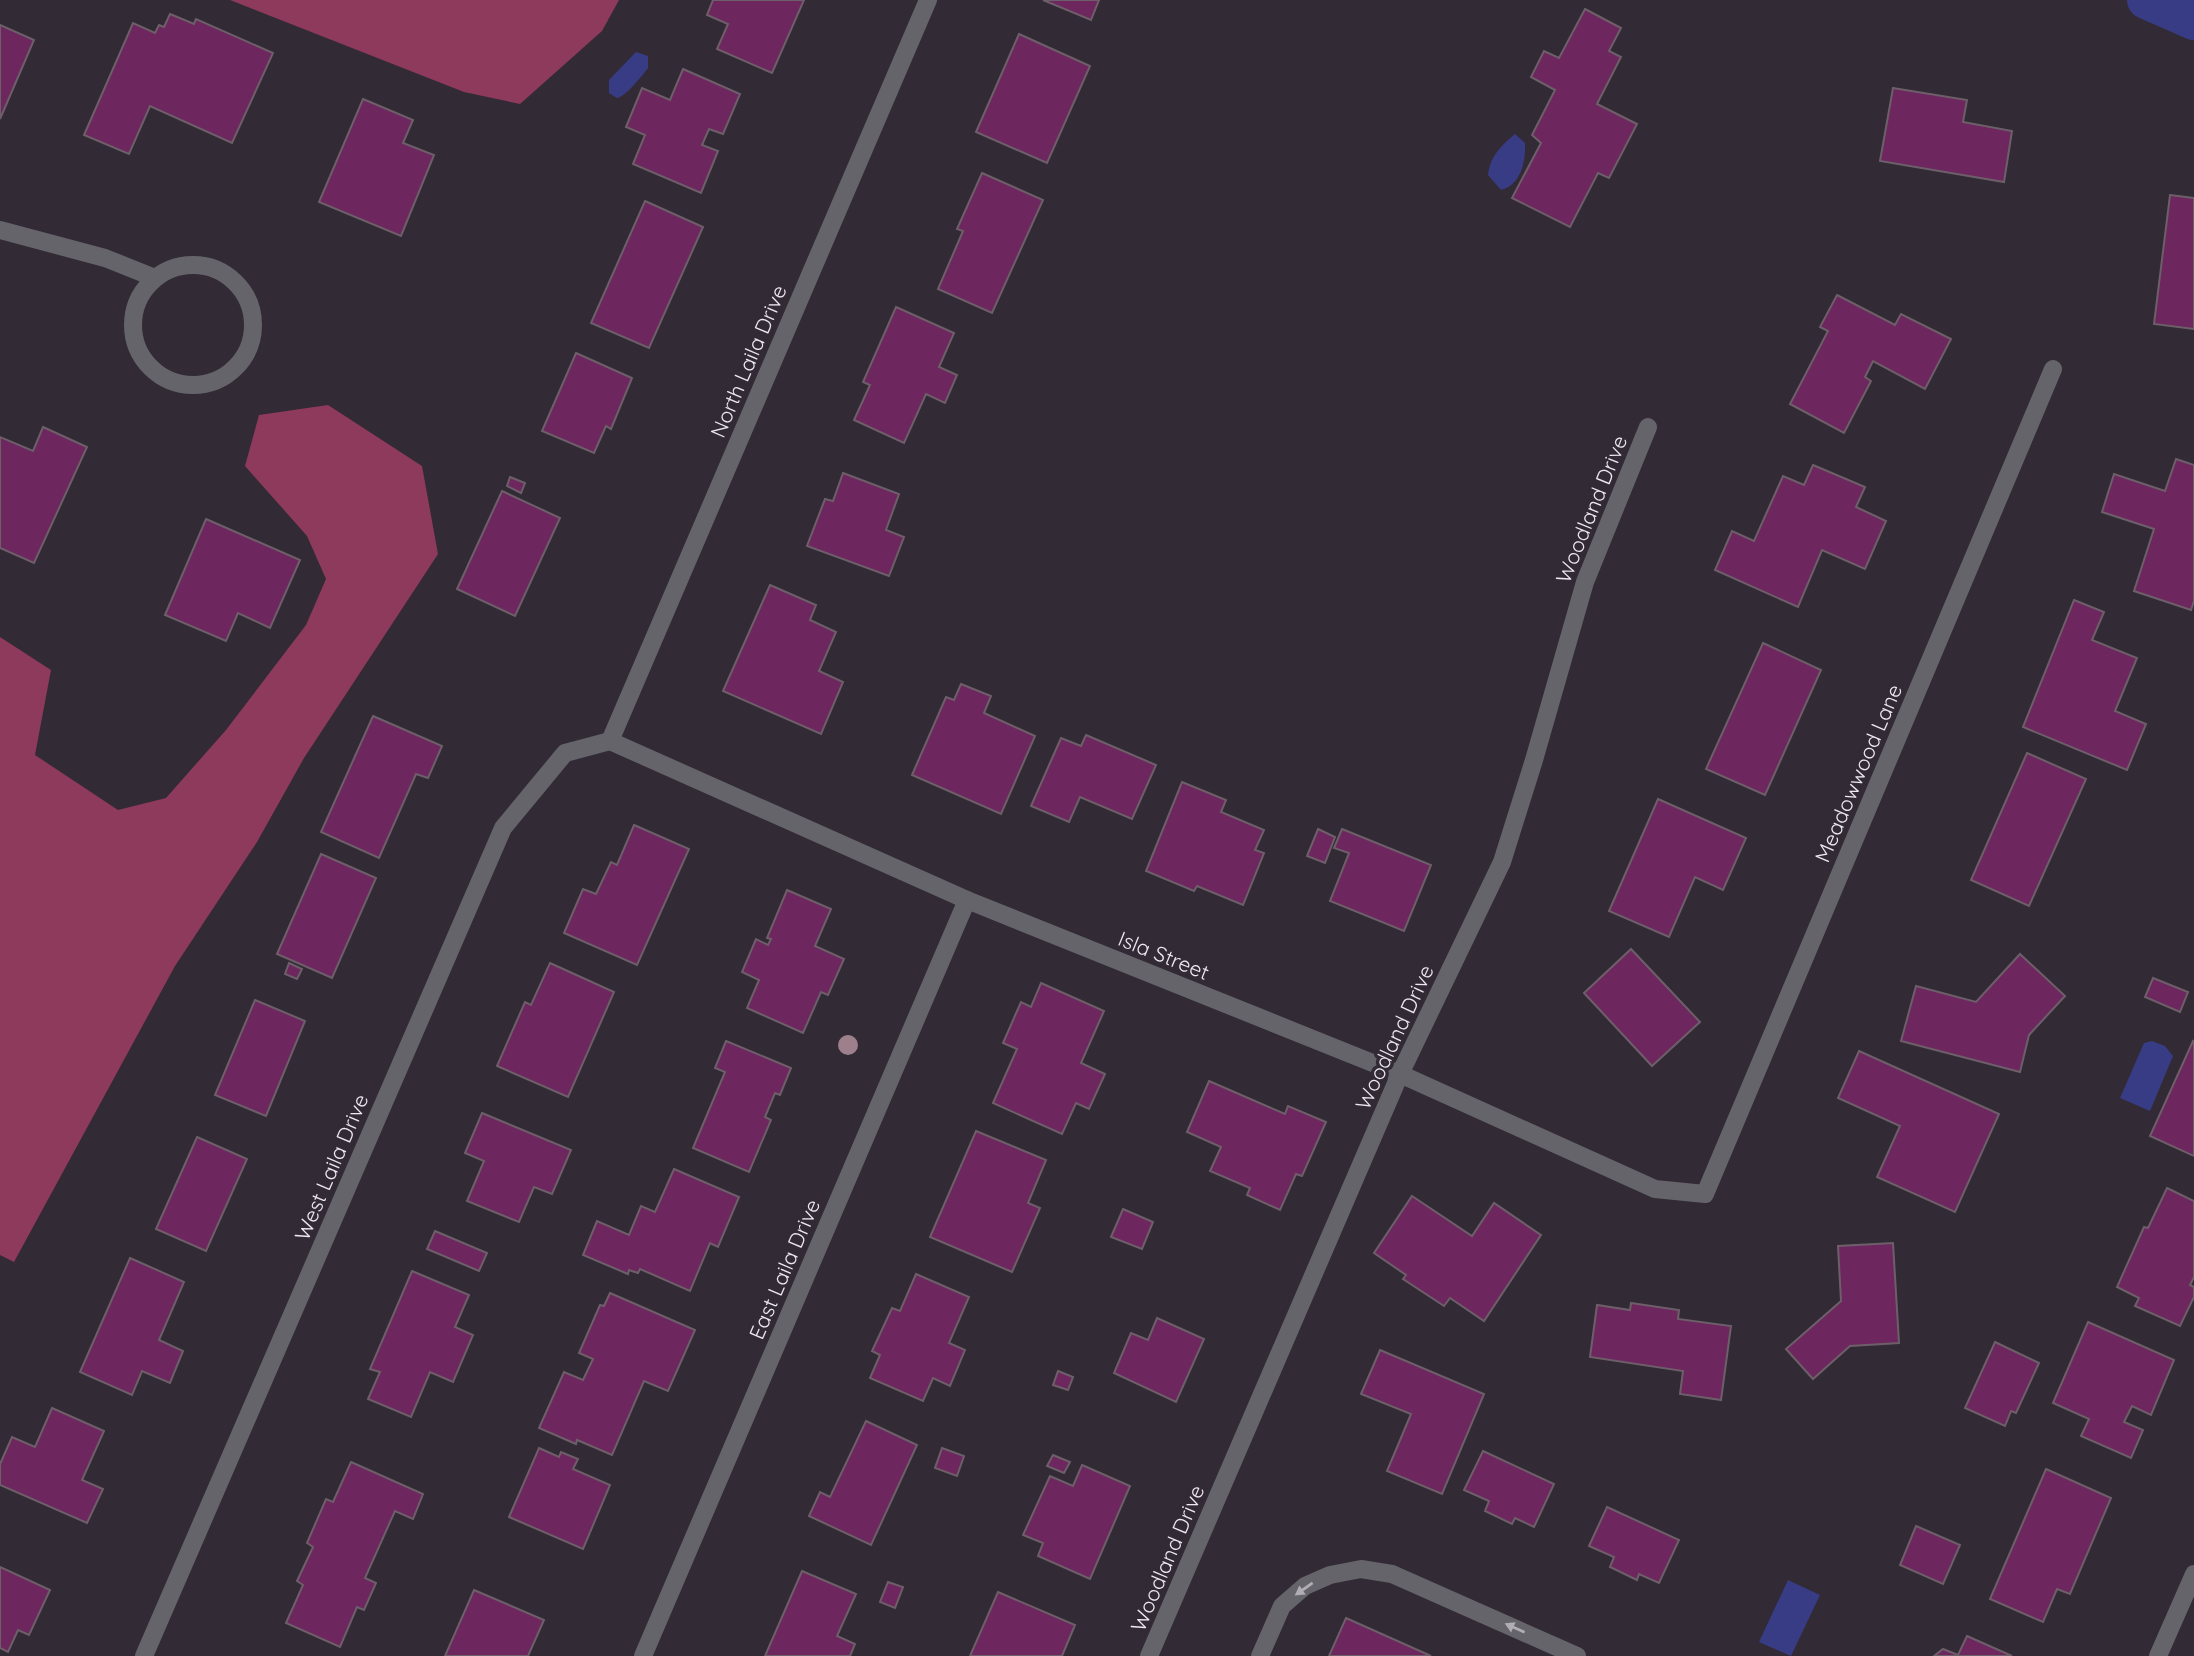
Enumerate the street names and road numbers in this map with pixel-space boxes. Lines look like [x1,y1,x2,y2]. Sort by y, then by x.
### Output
street label: North Laila Drive [704,281,792,441]
street label: Woodland Drive [1550,431,1632,587]
street label: Meadowwood Lane [1809,680,1907,866]
street label: Isla Street [1115,925,1213,985]
street label: Woodland Drive [1349,960,1439,1114]
street label: West Laila Drive [288,1090,374,1244]
street label: East Laila Drive [743,1195,825,1343]
street label: Woodland Drive [1124,1481,1210,1635]

